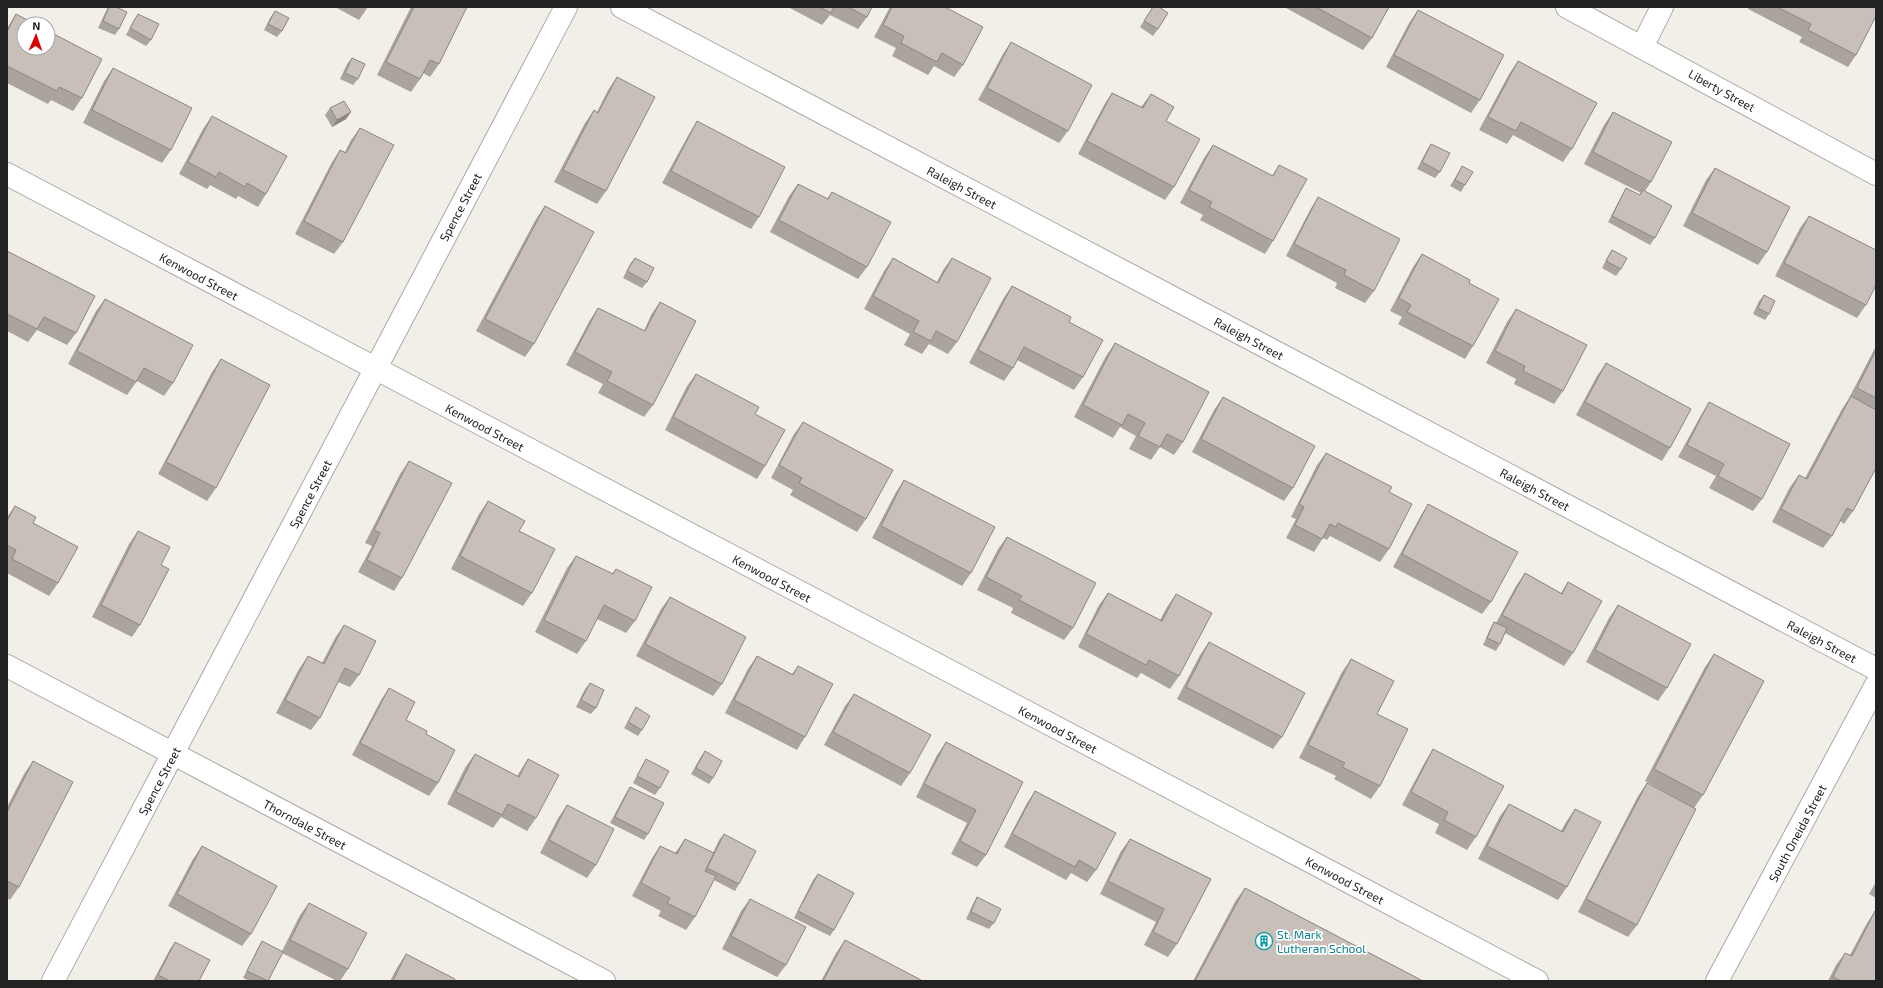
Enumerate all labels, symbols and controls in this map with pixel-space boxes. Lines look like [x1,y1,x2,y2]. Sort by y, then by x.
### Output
north arrow [16,16,56,56]
text: N [32,19,41,32]
street label: Liberty Street [1686,66,1758,114]
street label: Raleigh Street [925,163,1000,211]
street label: Spence Street [436,170,484,244]
street label: Kenwood Street [157,249,241,303]
street label: Raleigh Street [1212,314,1287,362]
street label: Kenwood Street [443,400,527,454]
street label: Spence Street [286,457,334,531]
street label: Raleigh Street [1498,465,1573,513]
street label: Kenwood Street [730,551,814,605]
street label: Raleigh Street [1785,617,1860,665]
street label: Kenwood Street [1016,702,1100,756]
street label: Spence Street [135,744,183,818]
street label: South Oneida Street [1765,781,1829,884]
street label: Thorndale Street [261,796,349,852]
street label: Kenwood Street [1303,853,1387,907]
place label: St. Mark Lutheran School [1277,927,1366,955]
building icon: St. Mark Lutheran School [1254,931,1274,951]

